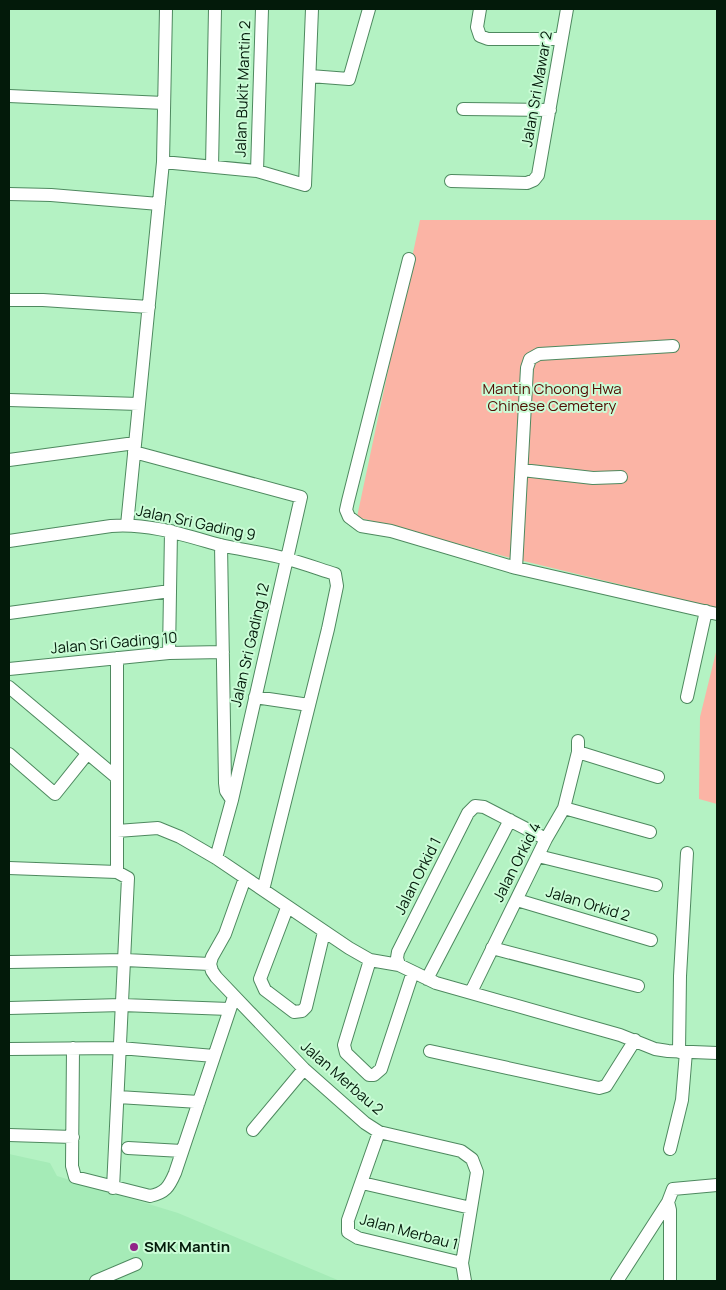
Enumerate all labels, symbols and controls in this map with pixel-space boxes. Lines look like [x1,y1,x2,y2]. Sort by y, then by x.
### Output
street label: Jalan Bukit Mantin 2 [230,20,255,158]
street label: Jalan Sri Mawar 2 [516,29,557,148]
park label: Mantin Choong Hwa Chinese Cemetery [482,378,622,416]
street label: Jalan Sri Gading 9 [134,500,258,545]
street label: Jalan Sri Gading 12 [225,581,274,709]
street label: Jalan Sri Gading 10 [50,626,178,659]
street label: Jalan Orkid 4 [487,818,546,905]
street label: Jalan Orkid 1 [389,834,446,918]
street label: Jalan Orkid 2 [544,881,633,926]
street label: Jalan Merbau 2 [296,1036,388,1119]
street label: Jalan Merbau 1 [358,1208,461,1255]
place label: SMK Mantin [144,1236,230,1257]
marker: SMK Mantin [128,1241,140,1253]

